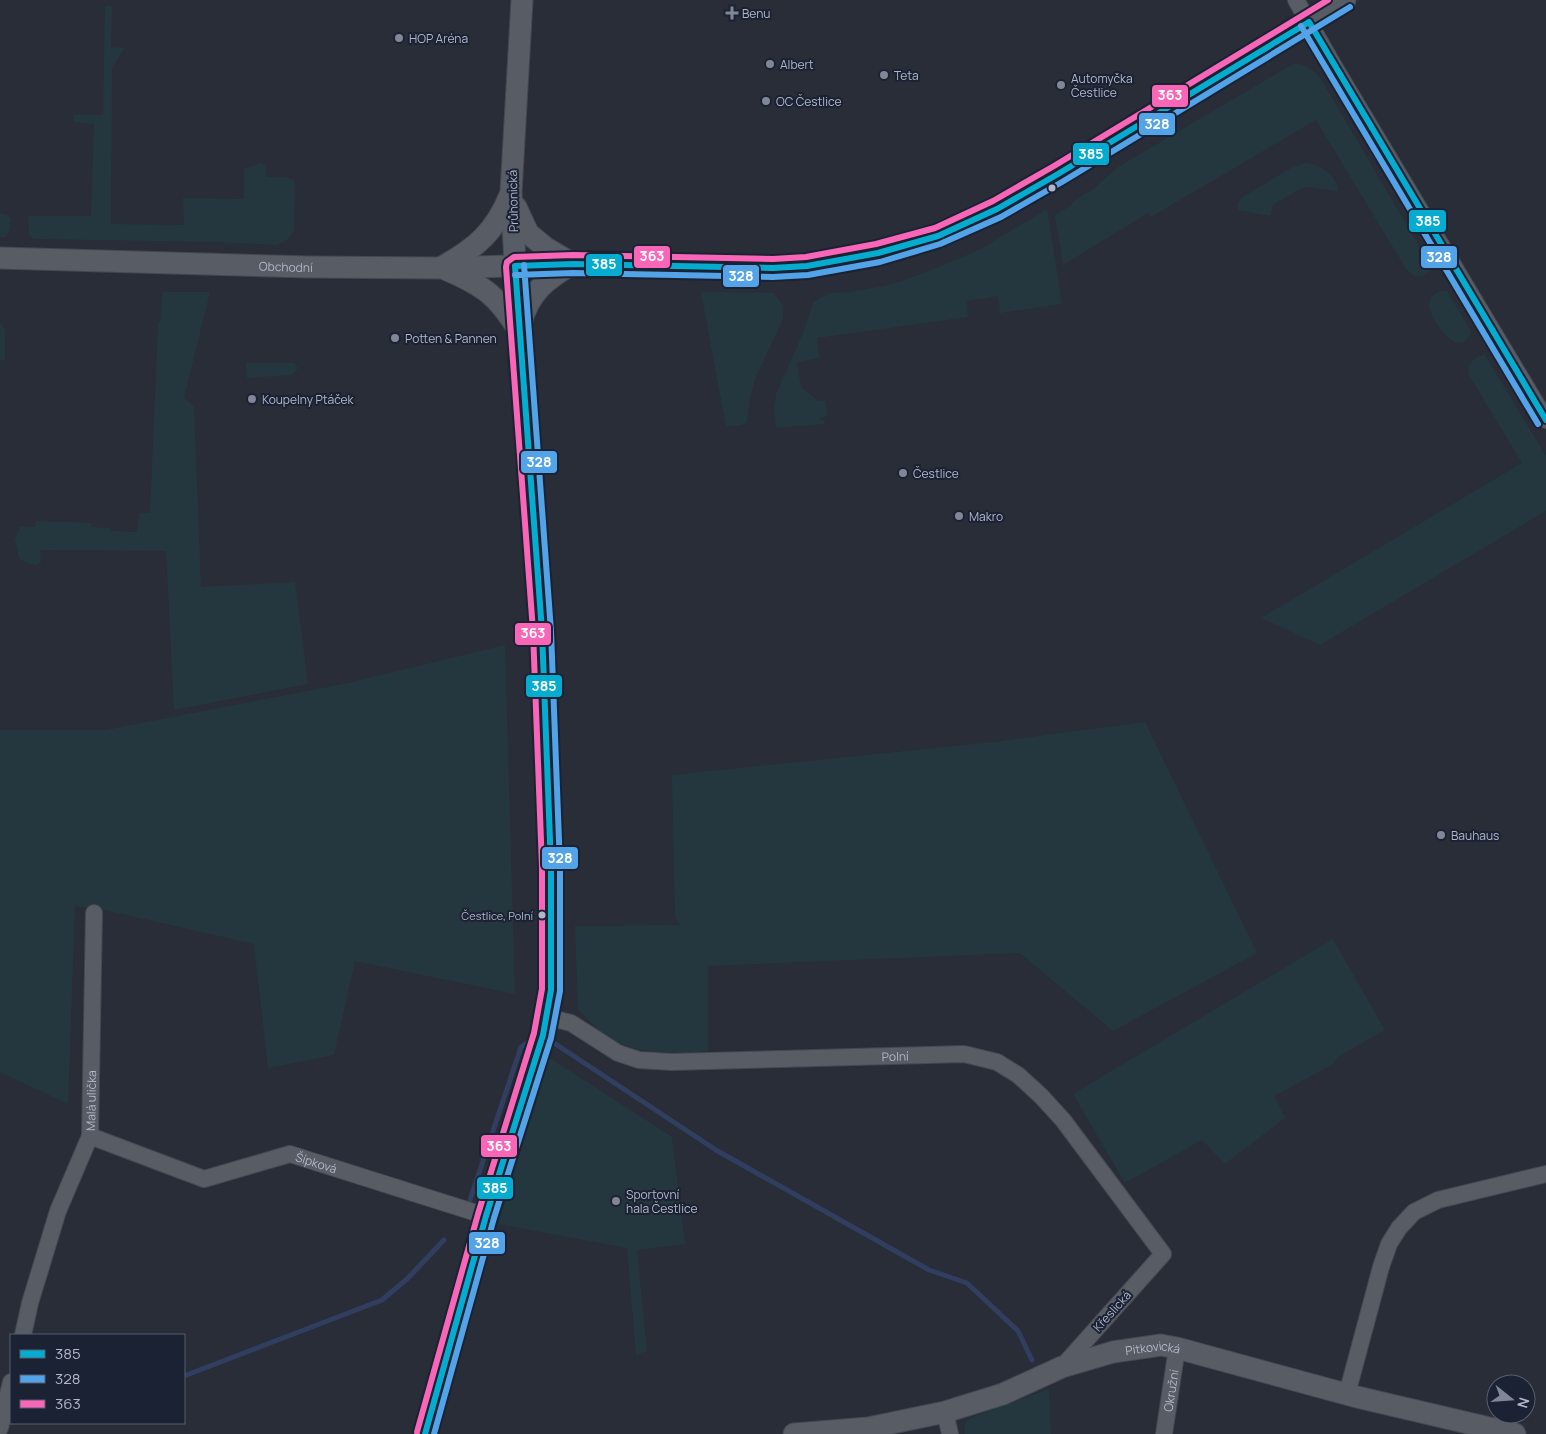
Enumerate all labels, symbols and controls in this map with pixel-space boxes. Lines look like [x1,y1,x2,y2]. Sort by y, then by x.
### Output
place label: Benu [742,5,770,22]
marker: Benu [726,7,738,19]
place label: HOP Aréna [409,30,468,47]
marker: HOP Aréna [393,32,405,44]
place label: Albert [780,56,814,73]
marker: Albert [764,58,776,70]
place label: Teta [894,67,919,84]
marker: Teta [878,69,890,81]
place label: Automyčka Čestlice [1071,70,1133,101]
marker: Automyčka Čestlice [1055,79,1067,91]
line badge: 363 [1151,84,1189,108]
text: 363 [1158,85,1182,104]
place label: OC Čestlice [776,93,841,110]
marker: OC Čestlice [760,95,772,107]
line badge: 328 [1138,112,1176,136]
text: 328 [1144,114,1170,133]
line badge: 385 [1072,142,1110,166]
text: 385 [1079,144,1103,163]
street label: Průhonická [504,170,522,232]
unlabelled marker [1047,183,1057,193]
line badge: 385 [1408,209,1447,233]
text: 385 [1416,211,1440,230]
line badge: 363 [633,245,671,269]
line badge: 328 [1420,245,1458,269]
text: 363 [640,246,664,265]
text: 328 [1426,247,1452,266]
line badge: 385 [585,253,623,277]
text: 385 [592,254,616,273]
street label: Obchodní [259,257,313,276]
line badge: 328 [722,264,760,288]
text: 328 [728,266,754,285]
place label: Potten & Pannen [405,330,497,347]
marker: Potten & Pannen [389,332,401,344]
place label: Koupelny Ptáček [262,391,355,408]
marker: Koupelny Ptáček [246,393,258,405]
line badge: 328 [520,450,558,474]
text: 328 [526,452,552,471]
place label: Čestlice [913,465,959,482]
marker: Čestlice [897,467,909,479]
place label: Makro [969,508,1003,525]
marker: Makro [953,510,965,522]
line badge: 363 [514,622,552,646]
text: 363 [521,623,545,642]
line badge: 385 [525,674,563,698]
text: 385 [532,676,556,695]
place label: Bauhaus [1451,827,1499,844]
marker: Bauhaus [1435,829,1447,841]
line badge: 328 [541,846,579,870]
text: 328 [547,848,573,867]
place label: Čestlice, Polní [461,908,533,923]
marker: Čestlice, Polní [537,910,547,920]
street label: Polní [881,1047,909,1065]
street label: Malá ulička [82,1070,100,1131]
line badge: 363 [480,1134,518,1158]
text: 363 [487,1136,511,1155]
street label: Šípková [294,1148,339,1177]
line badge: 385 [476,1176,514,1200]
text: 385 [483,1178,507,1197]
place label: Sportovní hala Čestlice [626,1186,697,1217]
marker: Sportovní hala Čestlice [610,1195,622,1207]
line badge: 328 [468,1231,506,1255]
text: 328 [474,1233,500,1252]
street label: Křeslická [1089,1287,1135,1335]
legend [10,1334,185,1424]
street label: Pitkovická [1124,1337,1183,1359]
text: 385 [55,1343,81,1364]
text: 328 [55,1368,81,1389]
street label: Okružní [1159,1368,1182,1413]
north arrow [1486,1374,1536,1424]
text: 363 [55,1393,81,1414]
text: N [1513,1395,1534,1411]

